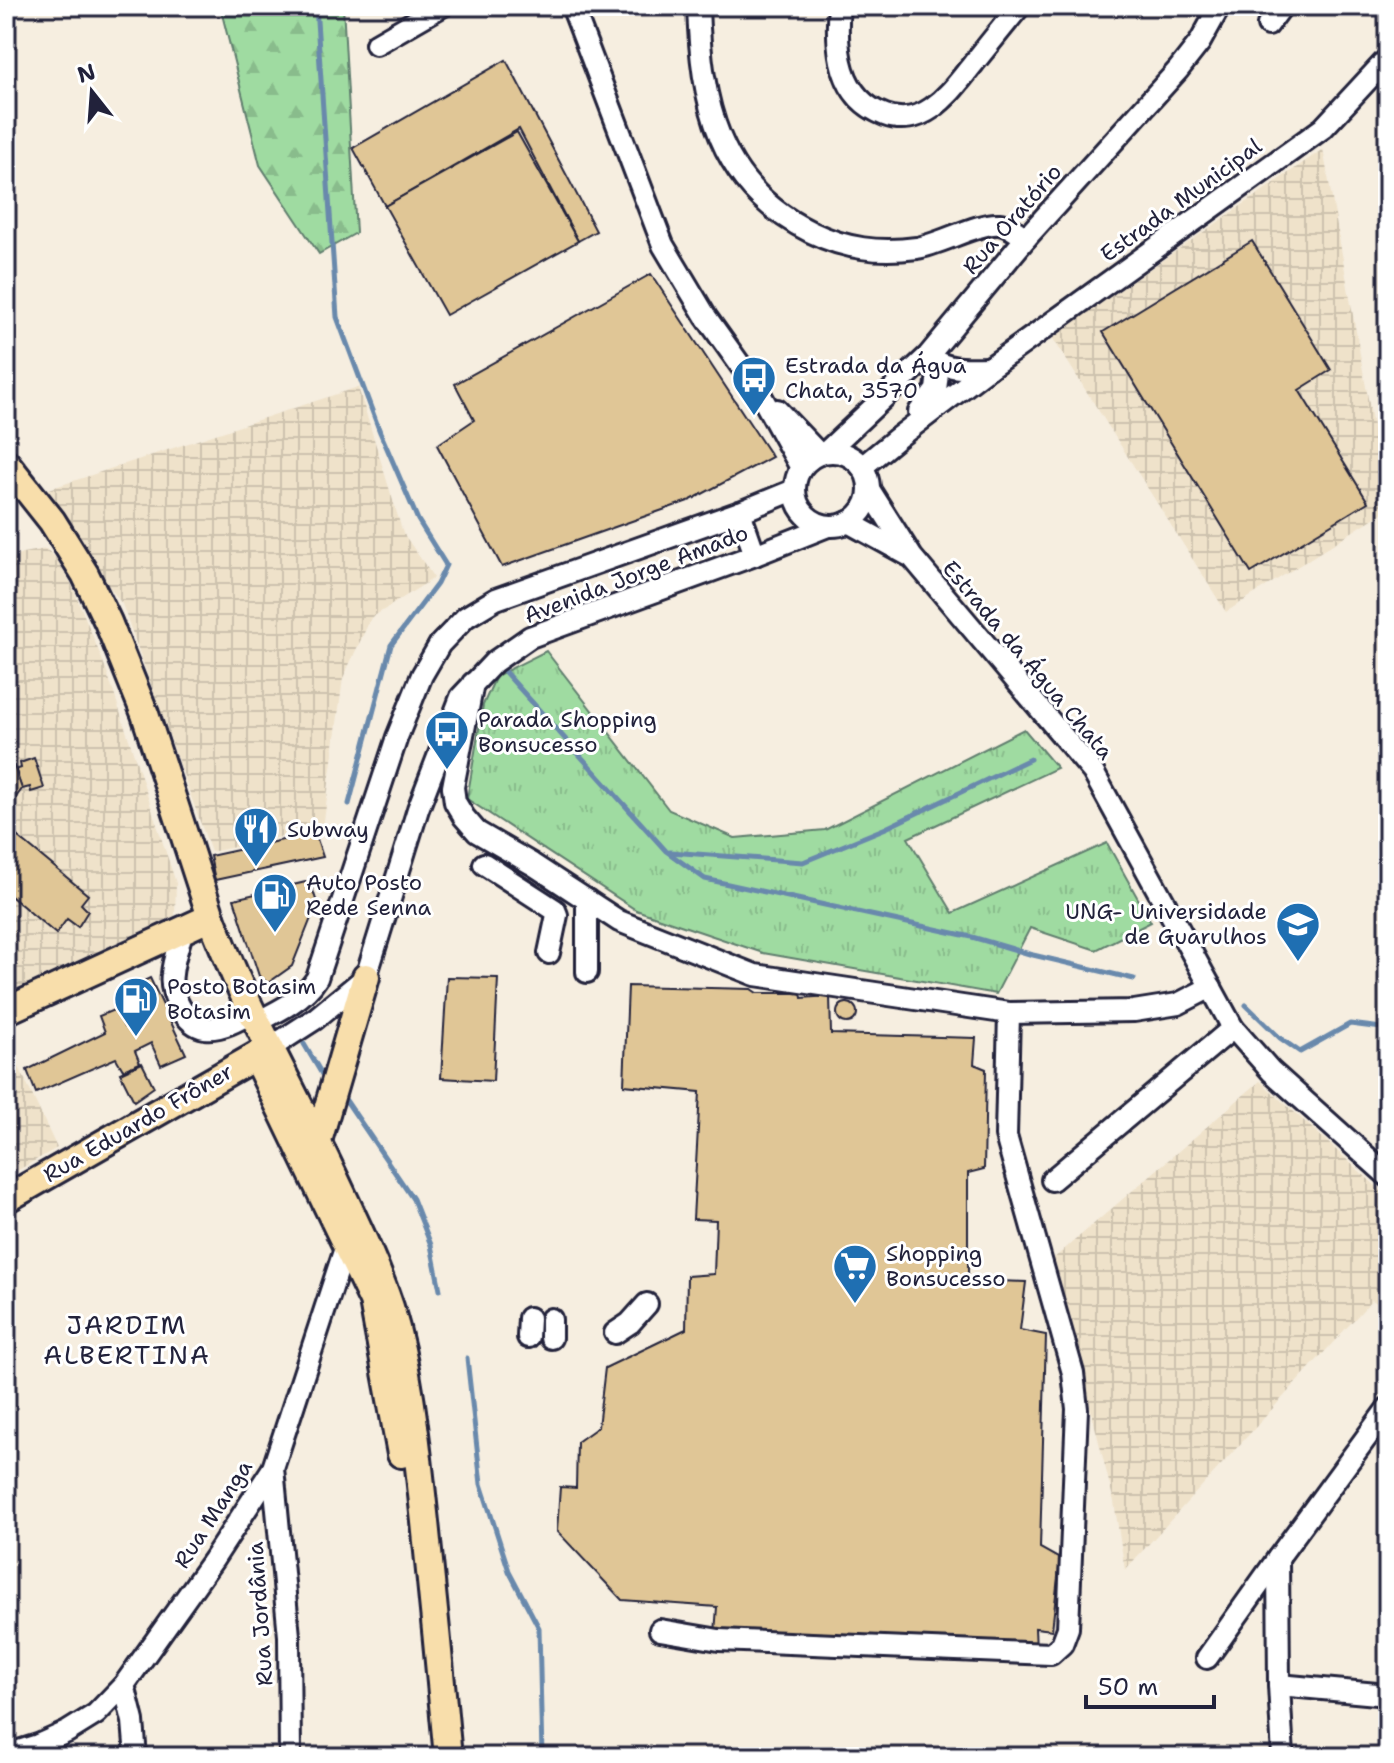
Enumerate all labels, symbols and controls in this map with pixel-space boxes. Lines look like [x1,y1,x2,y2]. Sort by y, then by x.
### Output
north arrow [52,52,132,132]
text: N [74,57,99,90]
street label: Estrada Municipal [1095,131,1268,268]
street label: Rua Oratório [956,158,1068,280]
place label: Estrada da Água Chata, 3570 [785,351,967,405]
bus stop icon: Estrada da Água Chata, 3570 [730,354,778,417]
street label: Avenida Jorge Amado [520,518,752,630]
street label: Estrada da Água Chata [936,554,1120,766]
place label: Parada Shopping Bonsucesso [478,705,657,759]
bus stop icon: Parada Shopping Bonsucesso [423,708,471,771]
restaurant icon: Subway [232,805,280,868]
place label: Subway [287,815,369,844]
place label: Auto Posto Rede Senna [306,868,432,922]
fuel station icon: Auto Posto Rede Senna [251,871,299,934]
place label: UNG- Universidade de Guarulhos [1065,897,1267,951]
school or university icon: UNG- Universidade de Guarulhos [1274,900,1322,963]
place label: Posto Botasim Botasim [167,972,316,1026]
fuel station icon: Posto Botasim Botasim [112,975,160,1038]
street label: Rua Eduardo Frôner [38,1057,238,1189]
place label: Shopping Bonsucesso [886,1239,1006,1293]
supermarket icon: Shopping Bonsucesso [831,1242,879,1305]
district label: JARDIM ALBERTINA [43,1307,211,1372]
street label: Rua Manga [167,1454,259,1574]
street label: Rua Jordânia [240,1541,280,1687]
scale bar [1086,1659,1214,1709]
text: 50 m [1098,1671,1158,1703]

